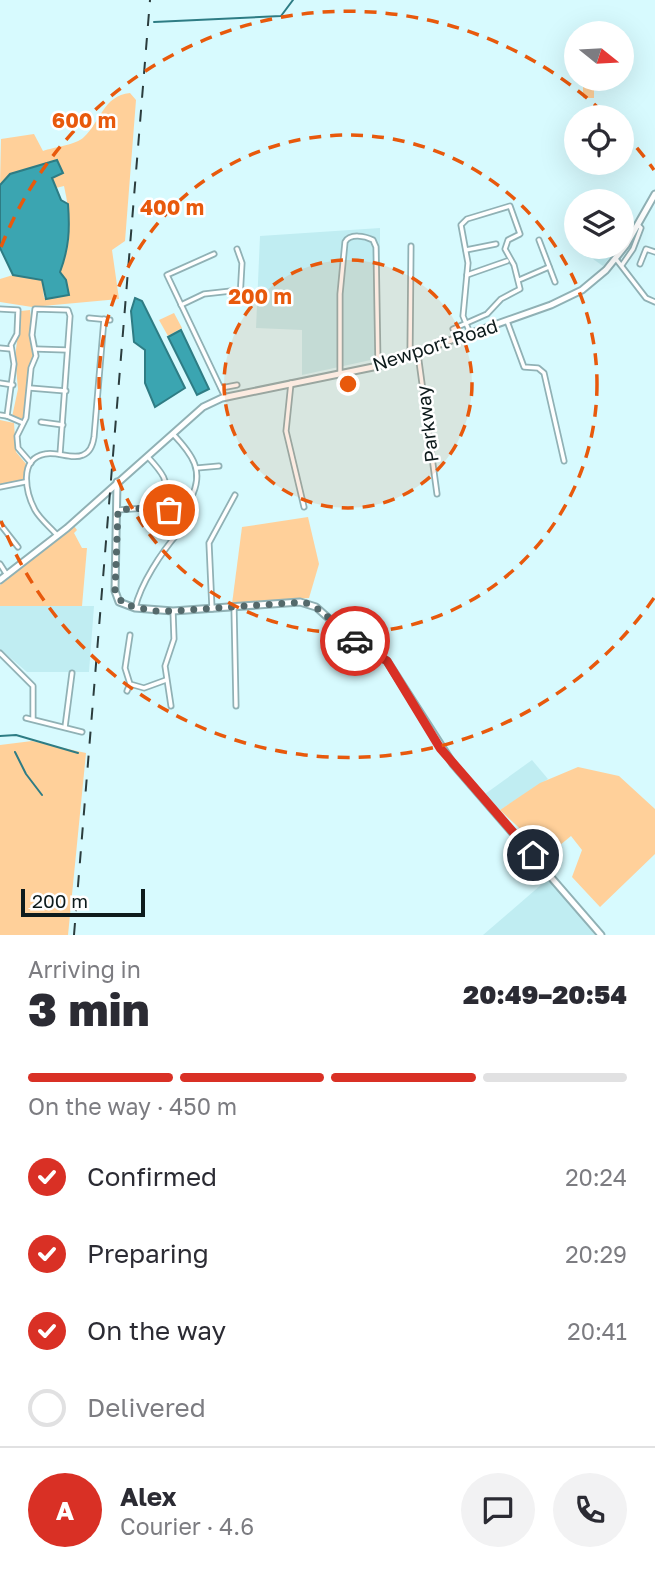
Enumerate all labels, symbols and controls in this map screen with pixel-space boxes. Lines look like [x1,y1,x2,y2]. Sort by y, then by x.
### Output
north arrow [564,21,634,91]
map controls [564,21,634,259]
button: locate [564,105,634,175]
text: 600 m [52,107,116,133]
button: layers [564,189,634,259]
text: 400 m [140,194,204,220]
text: 200 m [228,283,292,309]
street label: Newport Road [369,313,500,376]
centre of rings [336,372,360,396]
street label: Parkway [410,384,443,464]
pin [139,480,199,540]
icon: bag [150,491,188,529]
courier [320,606,390,676]
icon: car [336,622,374,660]
pin [503,825,563,885]
icon: home [514,836,552,874]
scale bar [21,886,145,918]
text: 200 m [32,889,88,912]
text: Arriving in [28,955,141,983]
text: 20:49–20:54 [463,979,627,1010]
text: 3 min [28,981,150,1036]
text: On the way · 450 m [28,1092,237,1120]
icon: check [28,1158,66,1196]
text: Confirmed [87,1161,217,1192]
text: 20:24 [565,1163,627,1191]
icon: check [28,1235,66,1273]
text: Preparing [87,1238,209,1269]
text: 20:29 [565,1240,627,1268]
icon: check [28,1312,66,1350]
text: On the way [87,1315,226,1346]
text: 20:41 [567,1317,627,1345]
text: Delivered [87,1392,206,1423]
button: chat [461,1473,535,1547]
button: phone [553,1473,627,1547]
text: Alex [120,1481,177,1512]
text: A [56,1495,74,1526]
text: Courier · 4.6 [120,1512,254,1540]

